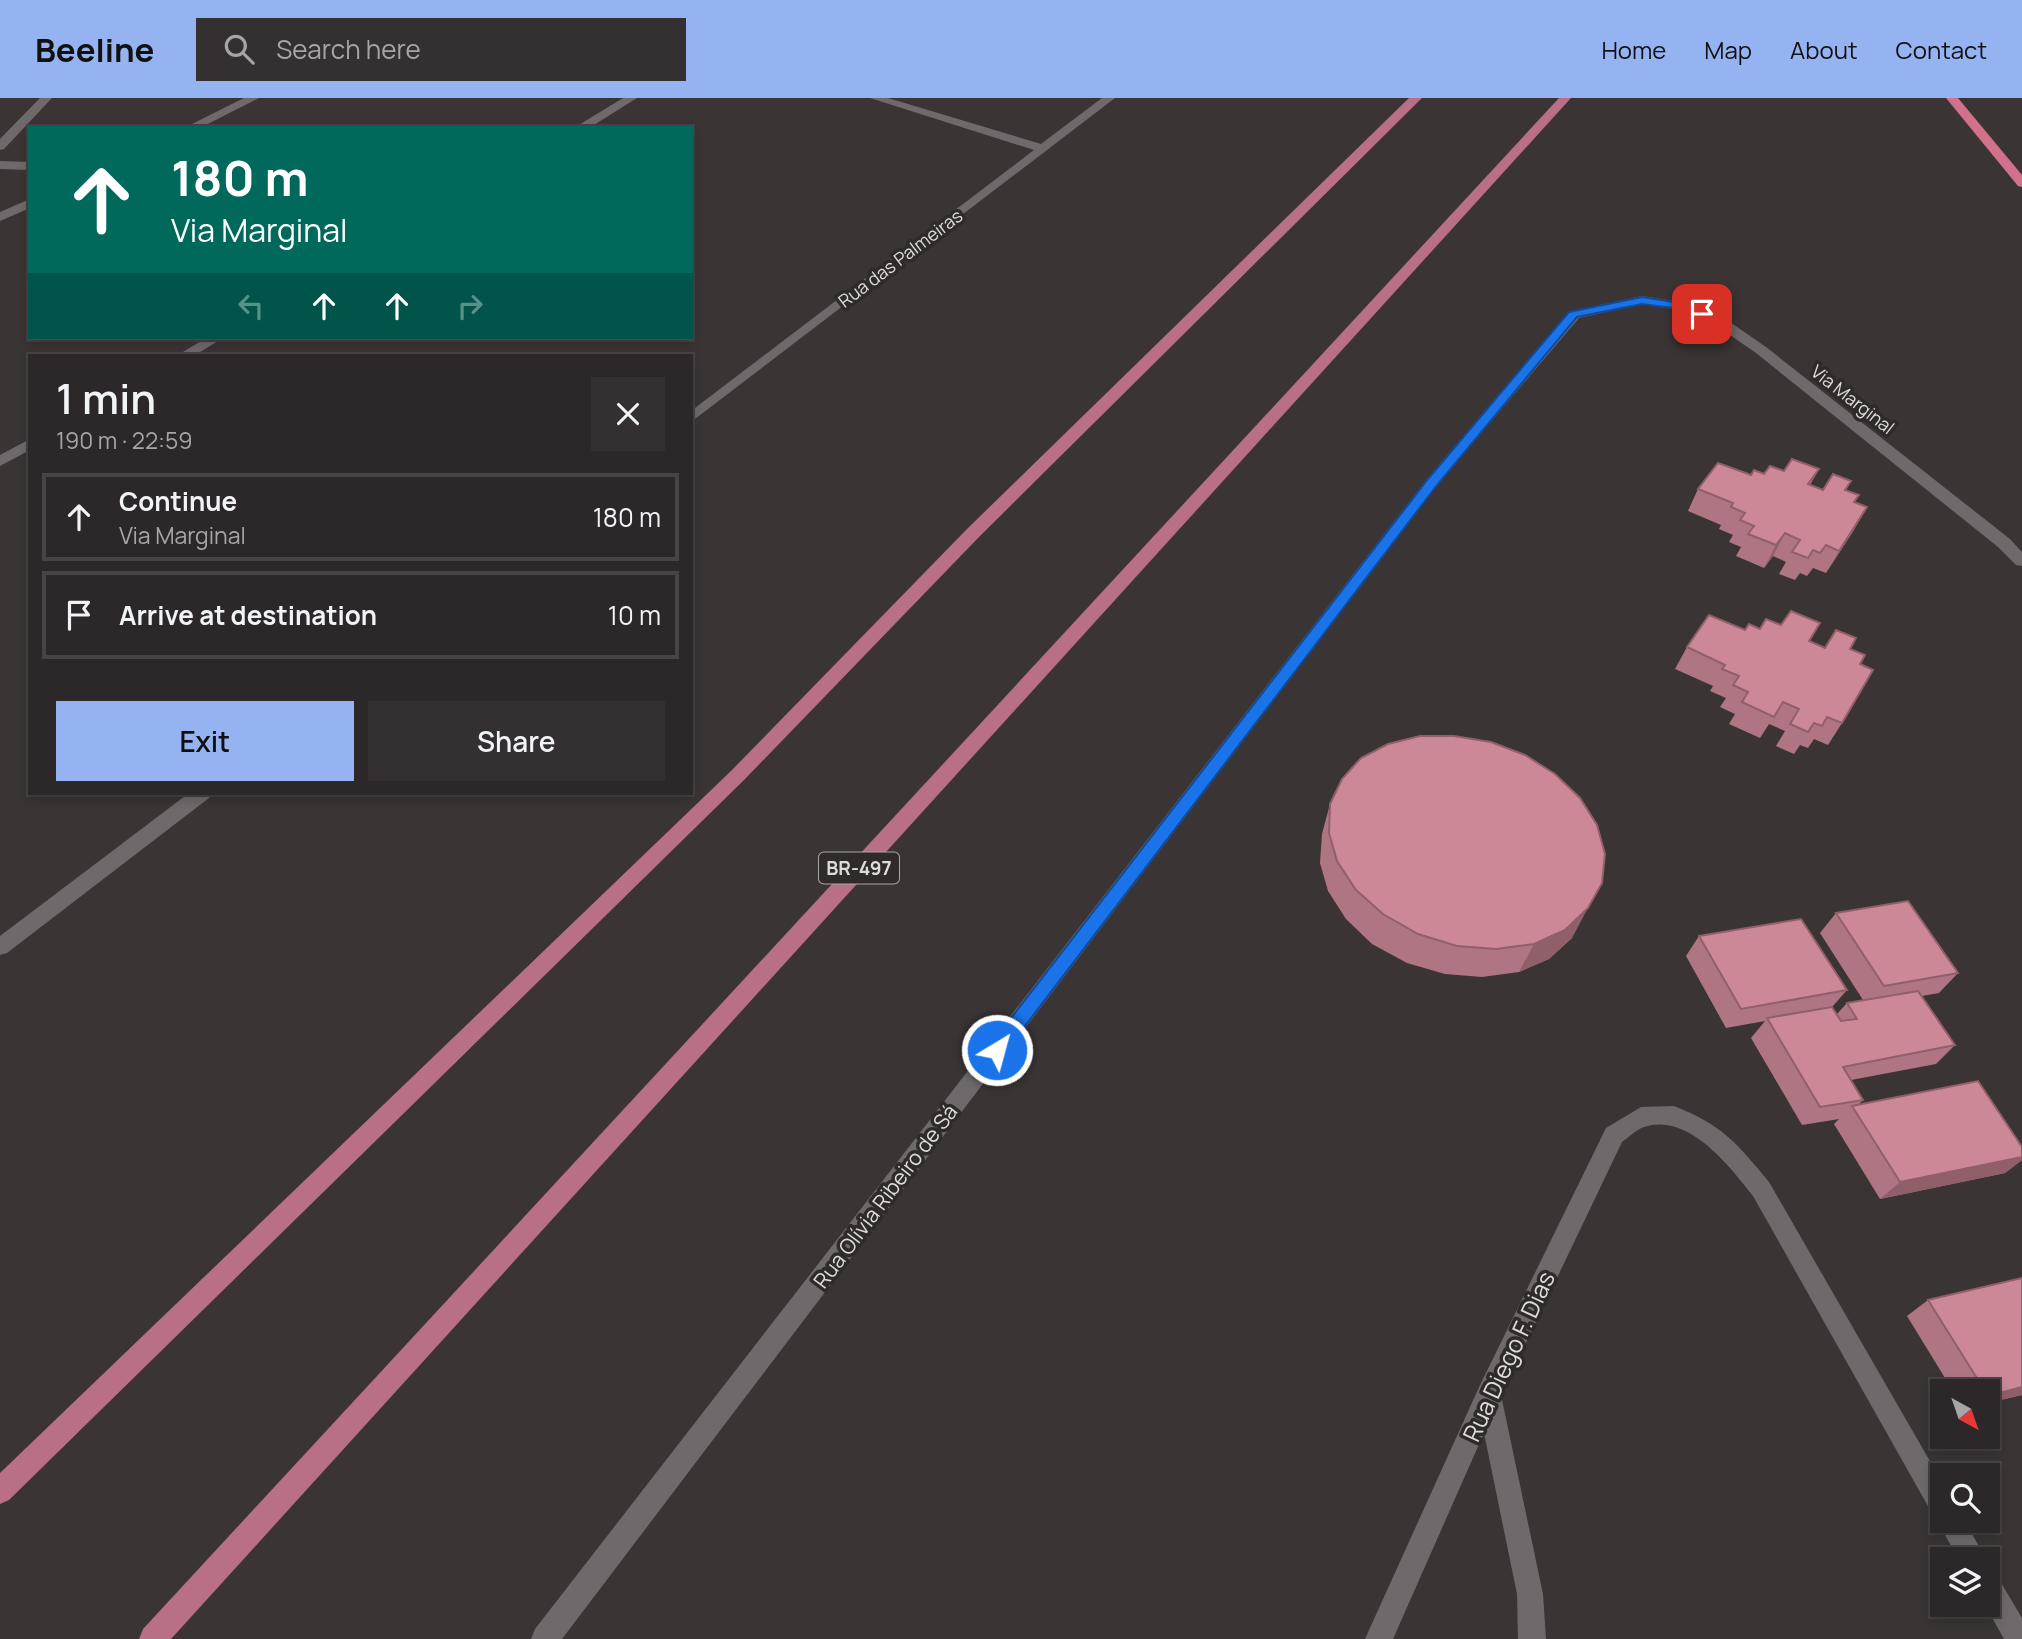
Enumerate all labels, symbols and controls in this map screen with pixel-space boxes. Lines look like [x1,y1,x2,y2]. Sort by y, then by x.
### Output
search box [196,18,686,81]
text: Beeline [35,27,154,72]
icon: search [220,30,258,68]
text: Search here [276,31,421,67]
text: Home [1601,33,1666,66]
text: Map [1704,33,1752,66]
text: About [1790,33,1858,66]
text: Contact [1896,33,1987,66]
text: 180 m [171,144,309,211]
icon: ahead [56,154,147,245]
street label: Rua das Palmeiras [833,203,967,313]
text: Via Marginal [171,208,348,252]
pin [1672,284,1732,344]
icon: left [232,287,270,325]
icon: ahead [305,287,343,325]
icon: ahead [378,287,416,325]
icon: right [451,287,489,325]
icon: arrive [1683,295,1721,333]
street label: Via Marginal [1806,359,1900,439]
text: 1 min [56,369,156,427]
button: close [591,377,665,451]
text: 190 m · 22:59 [56,424,192,456]
text: Continue [119,483,237,519]
icon: ahead [60,498,98,536]
text: 180 m [593,499,661,535]
text: Via Marginal [119,519,246,551]
icon: arrive [60,596,98,634]
text: Arrive at destination [119,597,377,633]
text: 10 m [608,597,661,633]
button: Exit [56,701,354,781]
button: Share [368,701,665,781]
road number: BR-497 [819,852,899,884]
position arrow [960,1013,1034,1087]
street label: Rua Olívia Ribeiro de Sá [807,1098,963,1294]
street label: Rua Diego F. Dias [1454,1265,1562,1447]
north arrow [1930,1379,2000,1449]
map controls [1930,1379,2000,1617]
button: search [1930,1463,2000,1533]
button: layers [1930,1547,2000,1617]

